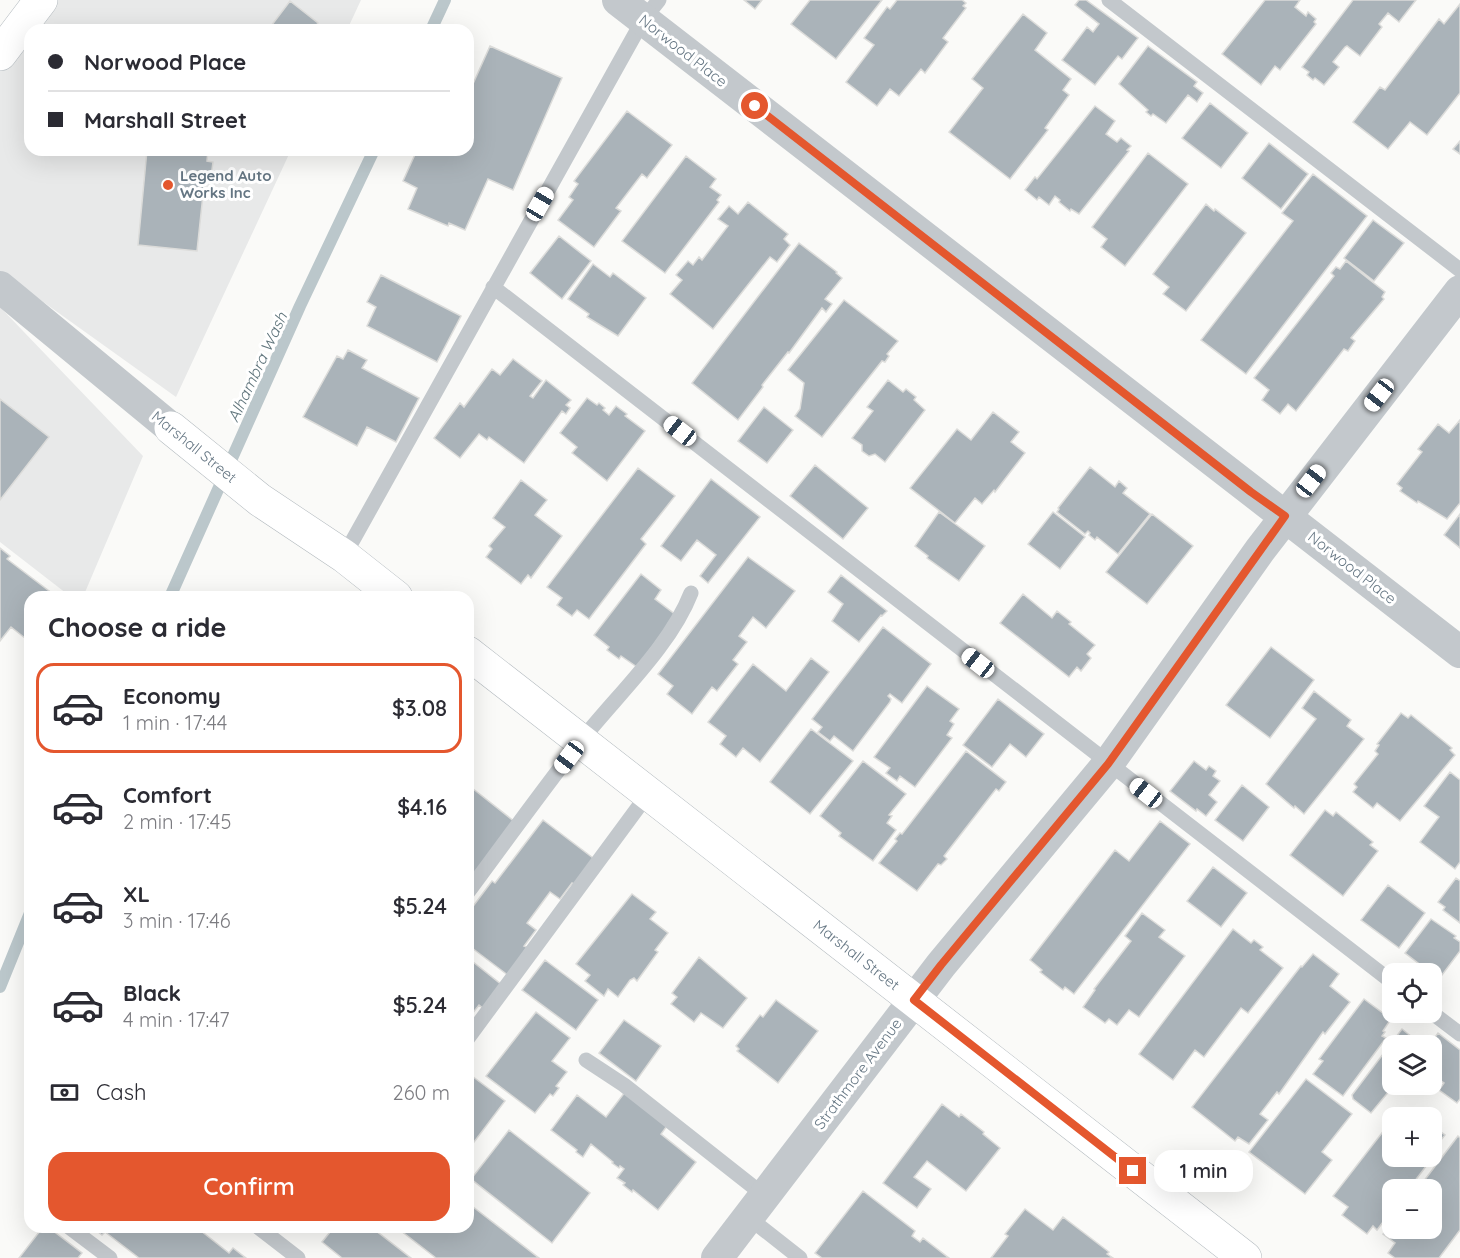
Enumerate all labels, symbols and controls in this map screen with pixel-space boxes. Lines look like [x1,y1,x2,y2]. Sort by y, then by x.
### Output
street label: Norwood Place [635,10,731,91]
text: Norwood Place [84,48,246,76]
route start [741,92,768,119]
text: Marshall Street [84,106,247,134]
place label: Legend Auto Works Inc [180,166,272,202]
marker: Legend Auto Works Inc [161,178,175,192]
car [523,184,557,224]
water label: Alhambra Wash [223,308,292,425]
car [1361,375,1397,415]
street label: Marshall Street [148,407,241,487]
car [660,413,700,449]
car [1293,461,1329,501]
street label: Norwood Place [1304,527,1400,608]
text: Choose a ride [48,610,226,644]
car [958,645,998,681]
icon: car [51,681,105,735]
text: Economy [123,682,221,710]
text: $3.08 [392,694,447,722]
text: 1 min · 17:44 [123,710,227,735]
car [551,737,587,777]
car [1126,775,1166,811]
icon: car [51,780,105,834]
text: Comfort [123,781,212,809]
text: $4.16 [397,793,447,821]
text: 2 min · 17:45 [123,809,231,834]
icon: car [51,879,105,933]
text: XL [123,880,150,908]
text: $5.24 [393,892,447,920]
text: 3 min · 17:46 [123,908,231,933]
street label: Marshall Street [810,915,903,994]
map controls [1382,963,1442,1239]
button: locate [1382,963,1442,1023]
icon: car [51,978,105,1032]
text: Black [123,979,181,1007]
text: $5.24 [393,991,447,1019]
text: 4 min · 17:47 [123,1007,230,1032]
street label: Strathmore Avenue [810,1015,905,1133]
button: layers [1382,1035,1442,1095]
icon: cash [48,1076,81,1109]
text: Cash [96,1078,147,1106]
text: 260 m [393,1080,450,1105]
button: + [1382,1107,1442,1167]
callout: 1 min [1154,1150,1253,1192]
button: Confirm [48,1152,450,1221]
route end [1119,1157,1146,1184]
text: 1 min [1180,1158,1227,1183]
button: − [1382,1179,1442,1239]

